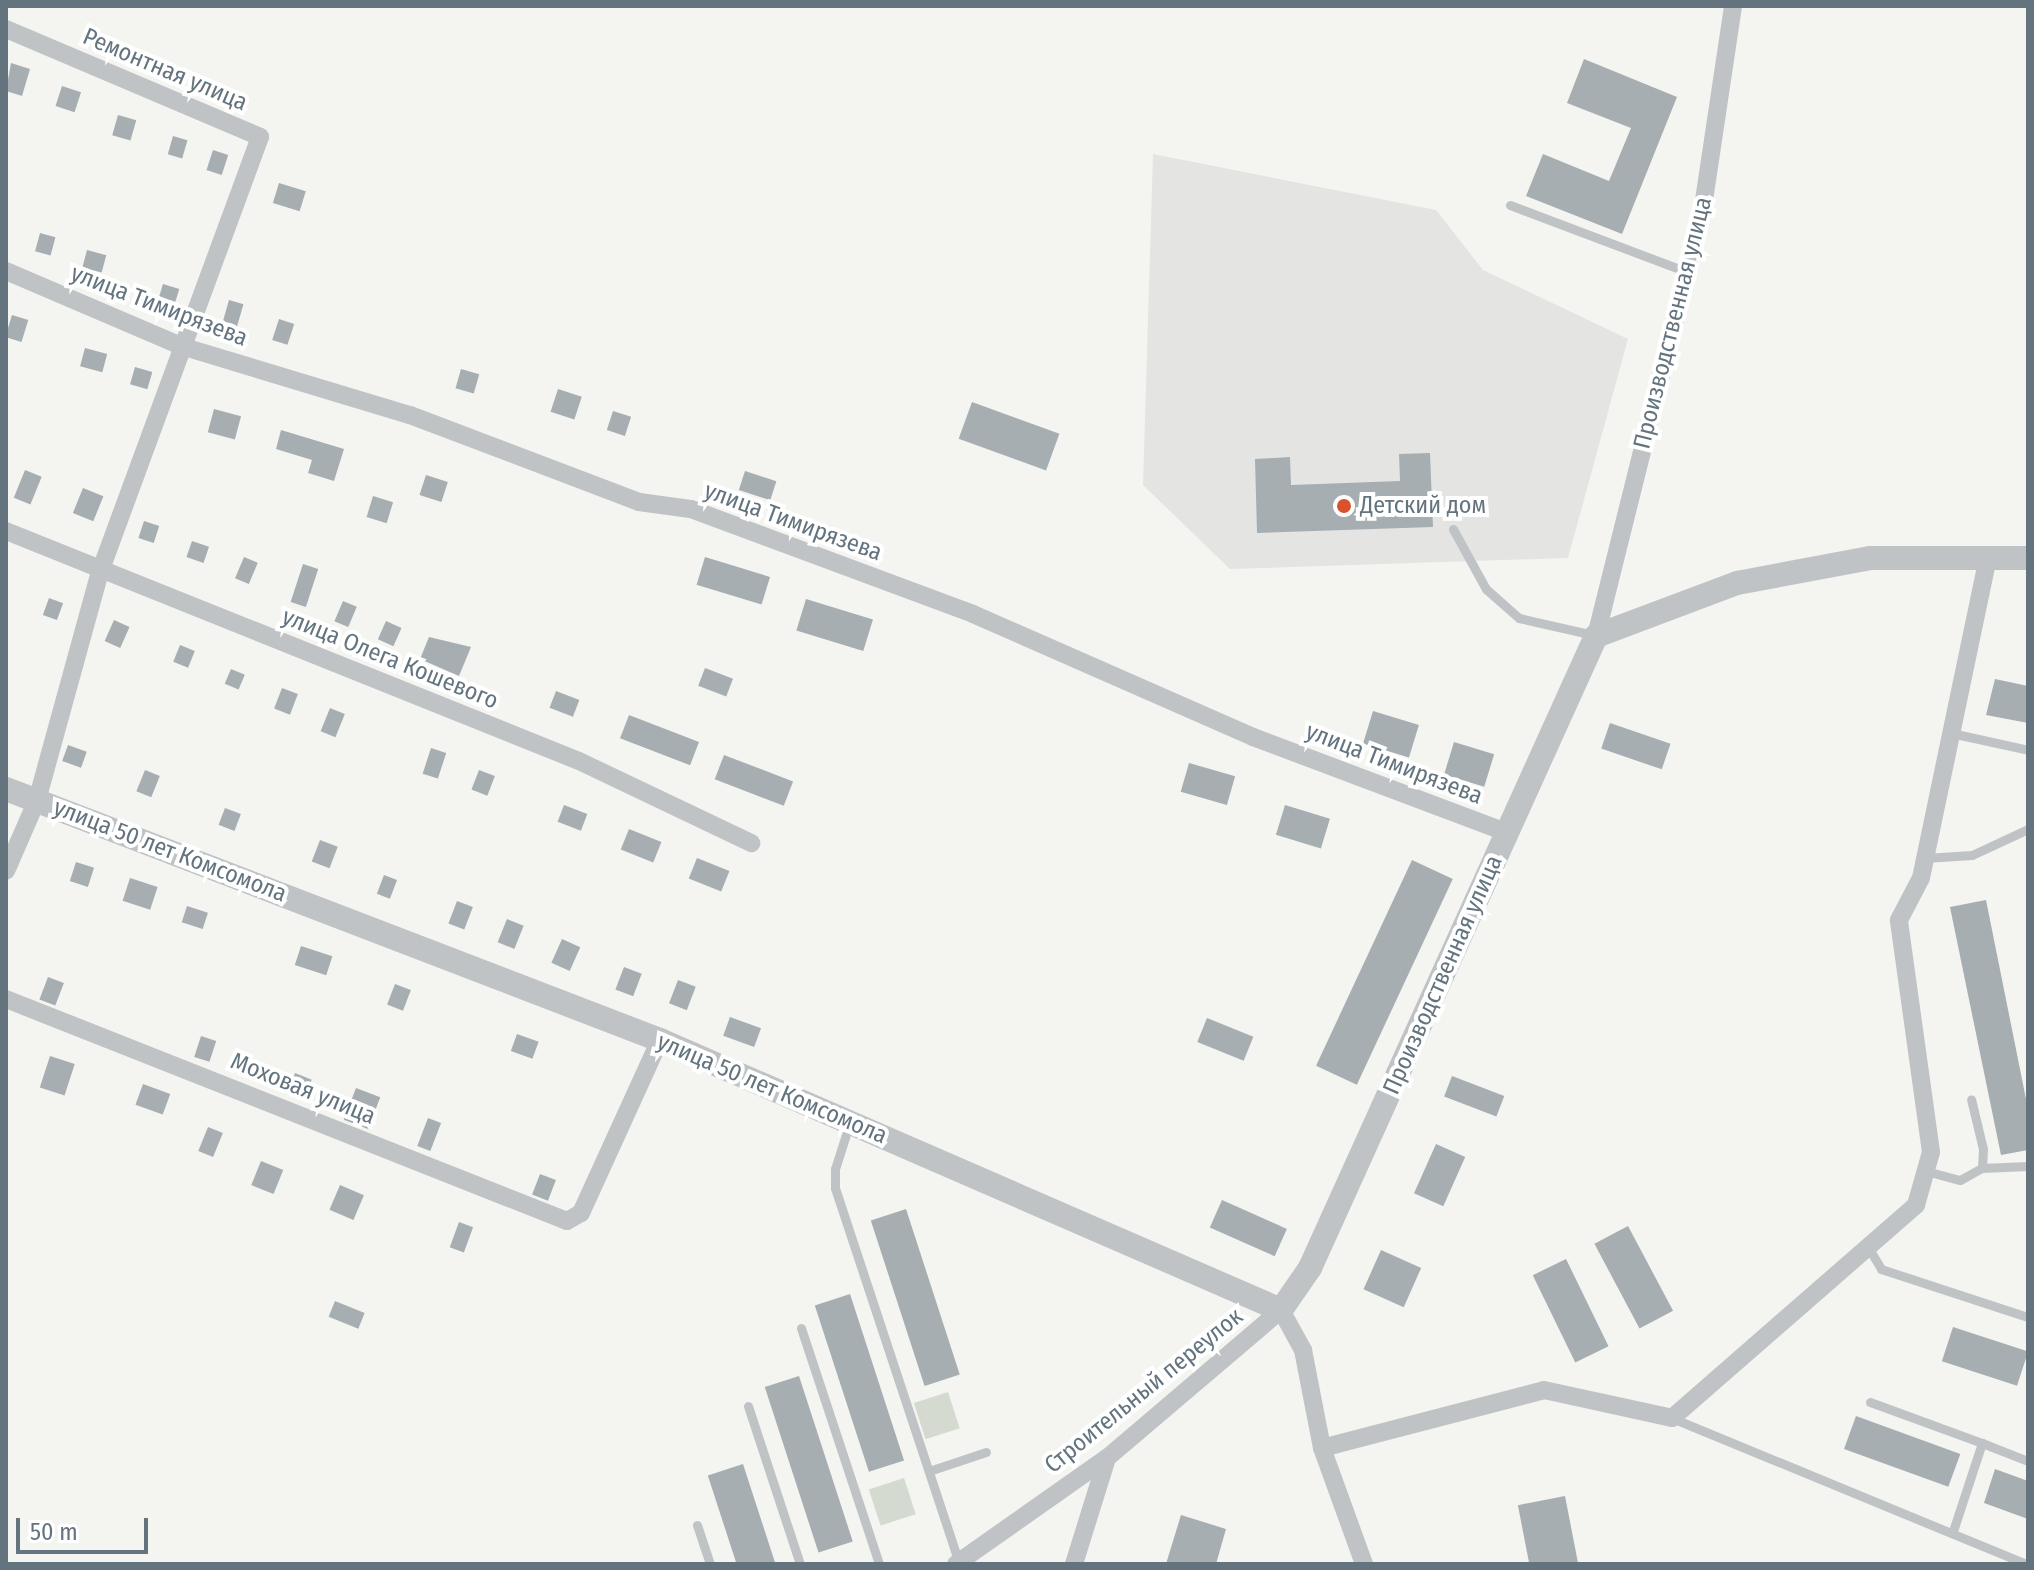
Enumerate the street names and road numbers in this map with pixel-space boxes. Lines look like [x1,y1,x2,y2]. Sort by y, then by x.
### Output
street label: Ремонтная улица [79,22,251,118]
street label: Производственная улица [1628,194,1718,452]
street label: улица Тимирязева [67,259,251,353]
street label: улица Тимирязева [700,476,886,568]
street label: улица Олега Кошевого [278,602,502,716]
street label: улица Тимирязева [1302,717,1486,811]
street label: улица 50 лет Комсомола [49,793,291,909]
street label: Производственная улица [1377,851,1509,1099]
street label: улица 50 лет Комсомола [653,1027,891,1151]
street label: Моховая улица [226,1047,380,1131]
street label: Строительный переулок [1039,1302,1249,1480]

